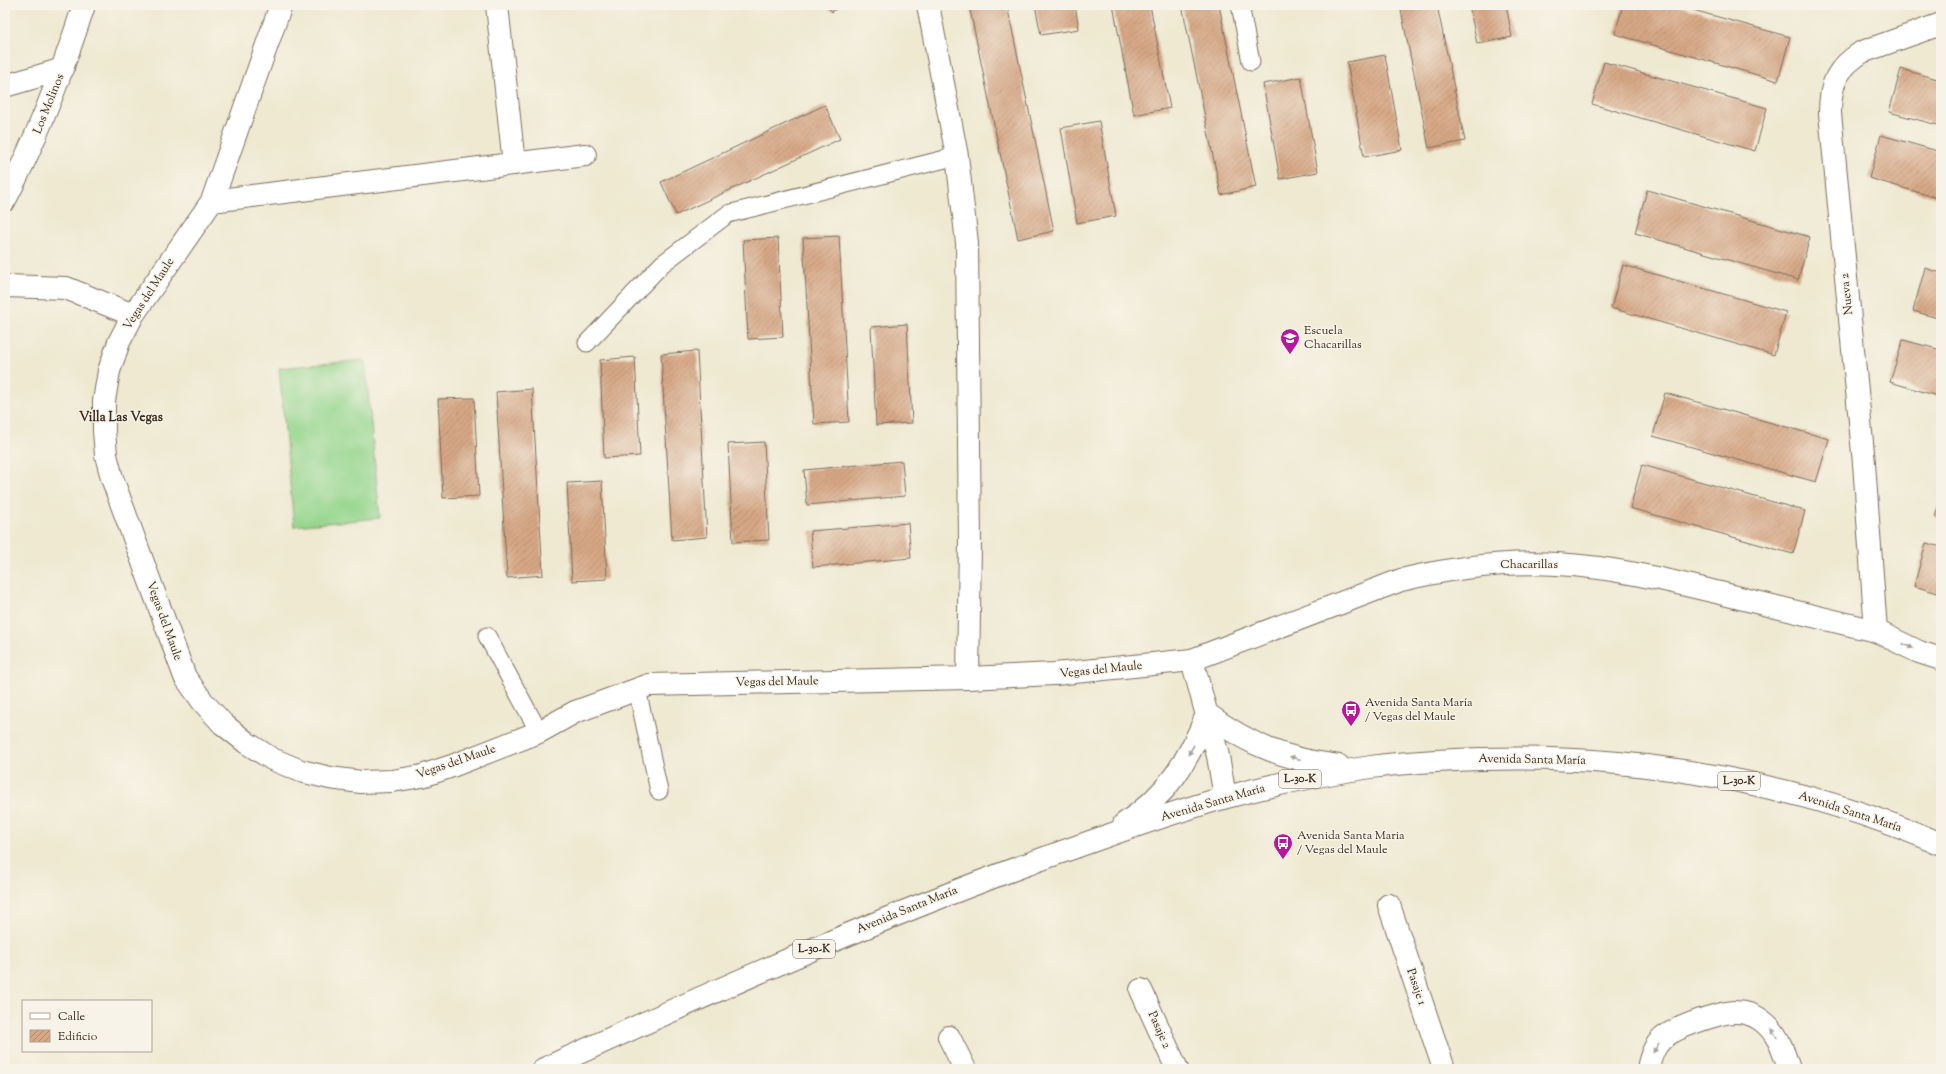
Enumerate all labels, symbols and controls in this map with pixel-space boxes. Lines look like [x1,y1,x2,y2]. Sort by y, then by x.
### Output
street label: Los Molinos [29,71,69,137]
street label: Vegas del Maule [119,254,179,334]
street label: Nueva 2 [1836,272,1858,316]
place label: Escuela Chacarillas [1304,322,1362,354]
school or university icon: Escuela Chacarillas [1279,327,1301,355]
district label: Villa Las Vegas [79,409,163,427]
street label: Chacarillas [1500,556,1558,574]
street label: Vegas del Maule [141,579,187,663]
one-way arrow [1902,643,1914,649]
street label: Vegas del Maule [1059,657,1144,683]
street label: Vegas del Maule [735,672,819,692]
place label: Avenida Santa María / Vegas del Maule [1365,694,1473,726]
bus stop icon: Avenida Santa María / Vegas del Maule [1340,699,1362,727]
street label: Vegas del Maule [414,740,499,784]
one-way arrow [1188,744,1195,756]
street label: Avenida Santa María [1478,750,1586,770]
one-way arrow [1289,755,1301,761]
road number: L-30-K [1279,770,1321,788]
road number: L-30-K [1718,772,1760,790]
street label: Avenida Santa María [1159,779,1268,826]
street label: Avenida Santa María [1796,787,1904,837]
place label: Avenida Santa Maria / Vegas del Maule [1297,827,1405,859]
bus stop icon: Avenida Santa Maria / Vegas del Maule [1272,832,1294,860]
street label: Avenida Santa María [854,881,961,939]
road number: L-30-K [793,940,835,958]
street label: Pasaje 1 [1401,966,1431,1008]
legend [22,1000,152,1052]
text: Calle [58,1008,86,1026]
street label: Pasaje 2 [1143,1008,1175,1052]
text: Edificio [58,1028,98,1046]
one-way arrow [1770,1028,1778,1038]
one-way arrow [1652,1042,1659,1054]

